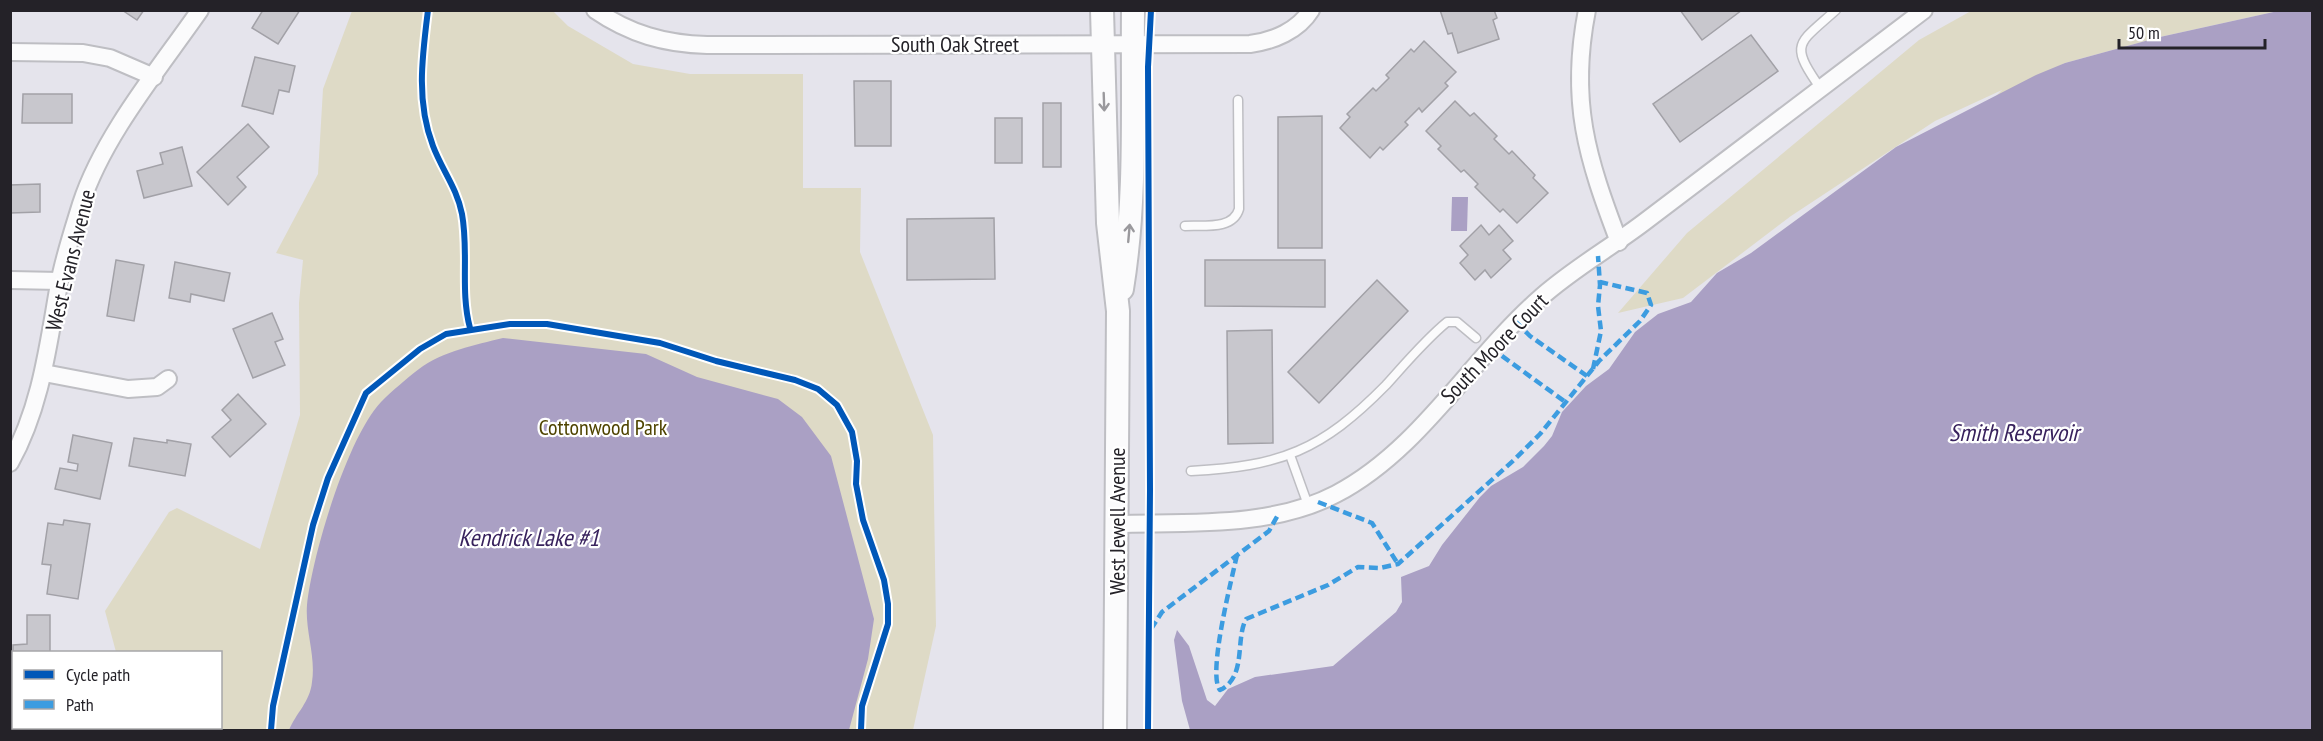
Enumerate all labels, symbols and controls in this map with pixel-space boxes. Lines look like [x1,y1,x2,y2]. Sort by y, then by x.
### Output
scale bar [2119,12,2264,50]
text: 50 m [2128,21,2160,44]
street label: South Oak Street [891,30,1019,58]
one-way arrow [1098,91,1109,111]
street label: West Evans Avenue [39,186,101,334]
one-way arrow [1124,223,1135,243]
street label: South Moore Court [1434,287,1554,409]
park label: Cottonwood Park [539,413,668,441]
water label: Smith Reservoir [1949,417,2082,448]
street label: West Jewell Avenue [1103,447,1131,595]
water label: Kendrick Lake #1 [459,522,600,553]
legend [12,651,222,729]
text: Cycle path [66,663,130,686]
text: Path [66,693,94,716]

